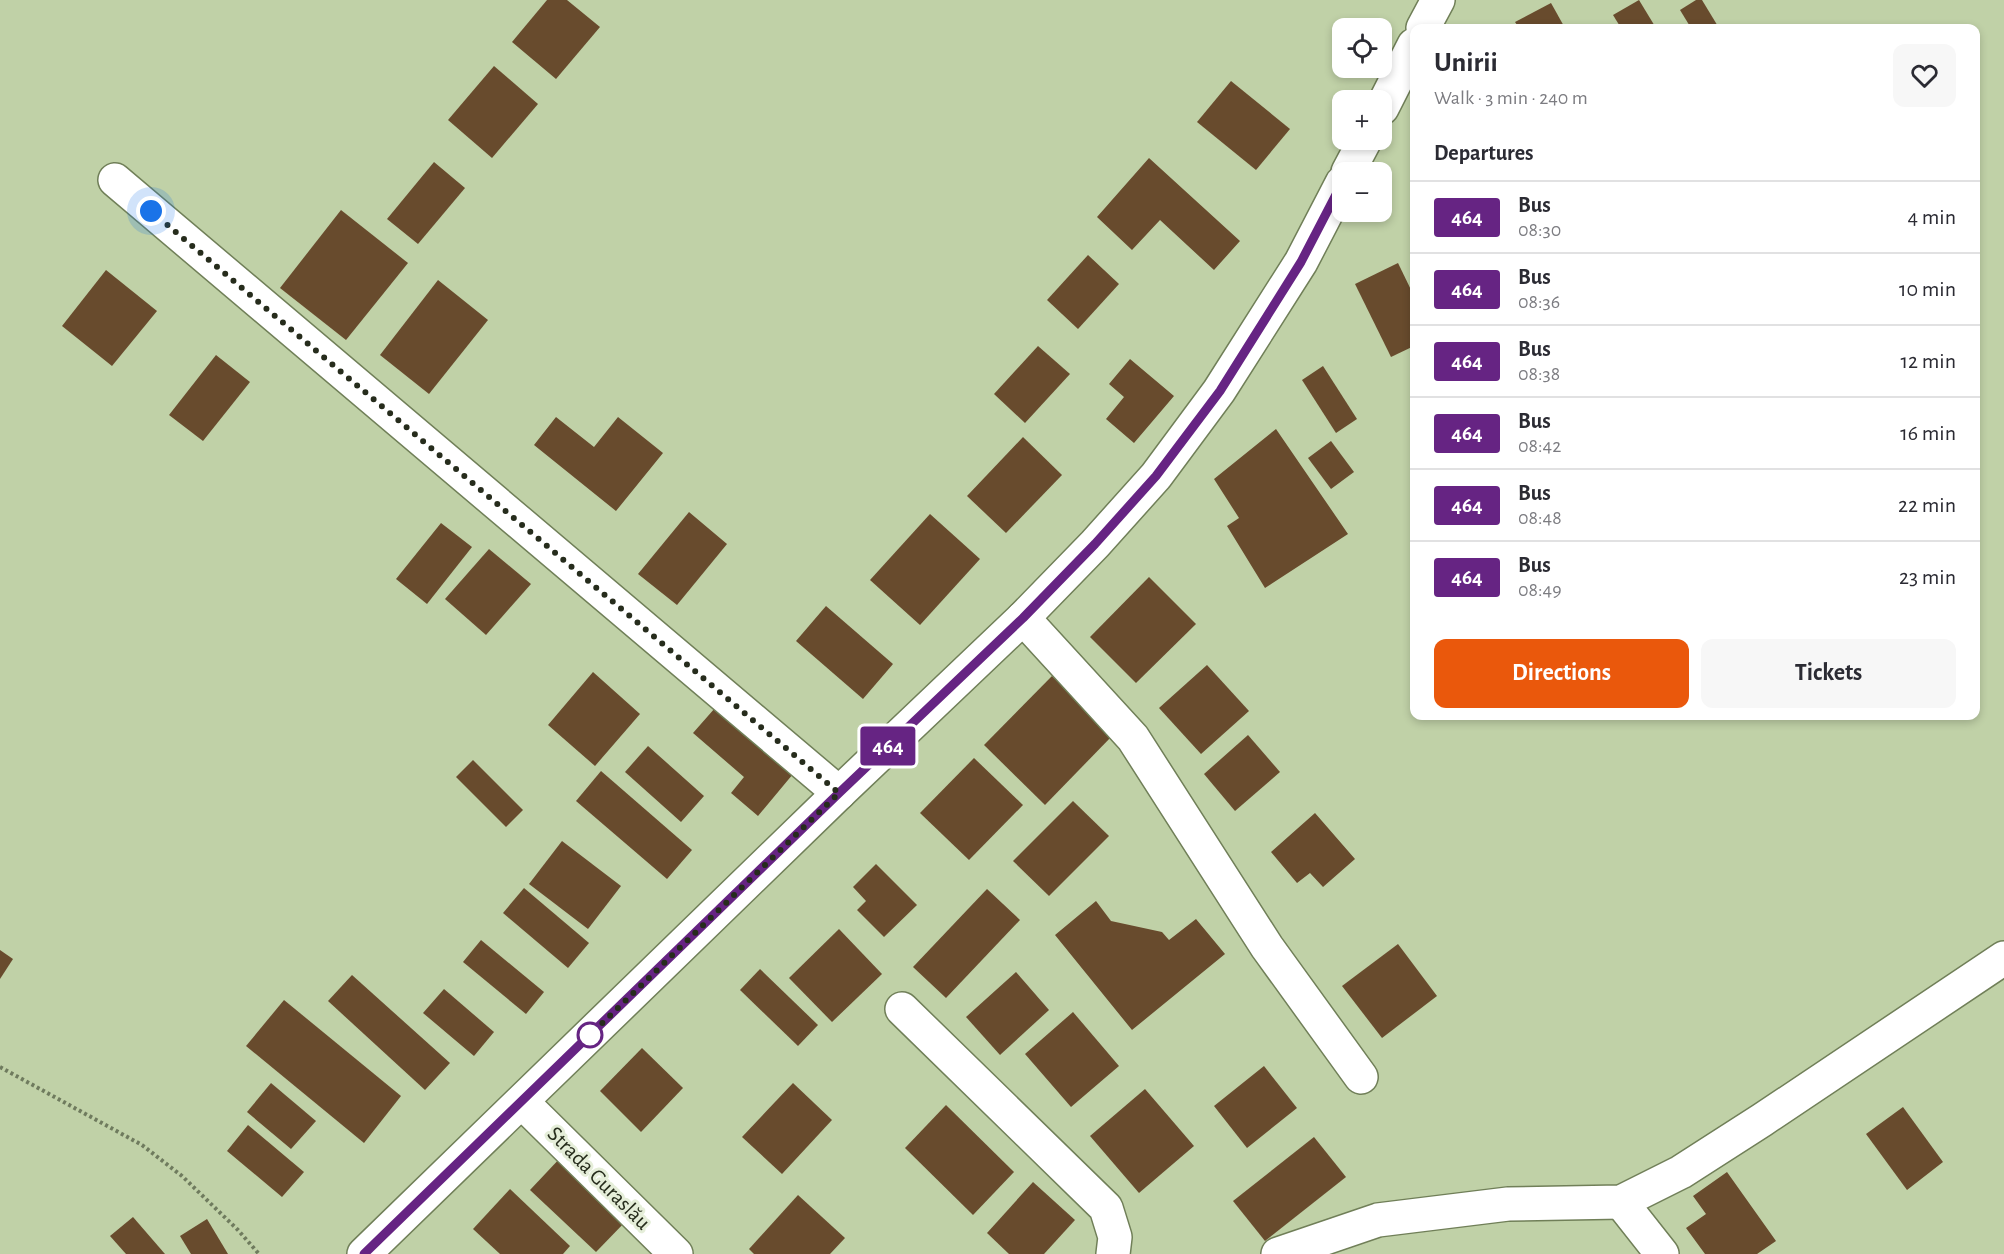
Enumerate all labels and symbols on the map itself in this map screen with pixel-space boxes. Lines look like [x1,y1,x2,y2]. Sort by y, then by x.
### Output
your location [136,196,166,226]
line badge: 464 [854,726,922,766]
unlabelled marker [577,1022,603,1048]
street label: Strada Guraslău [543,1122,655,1234]

